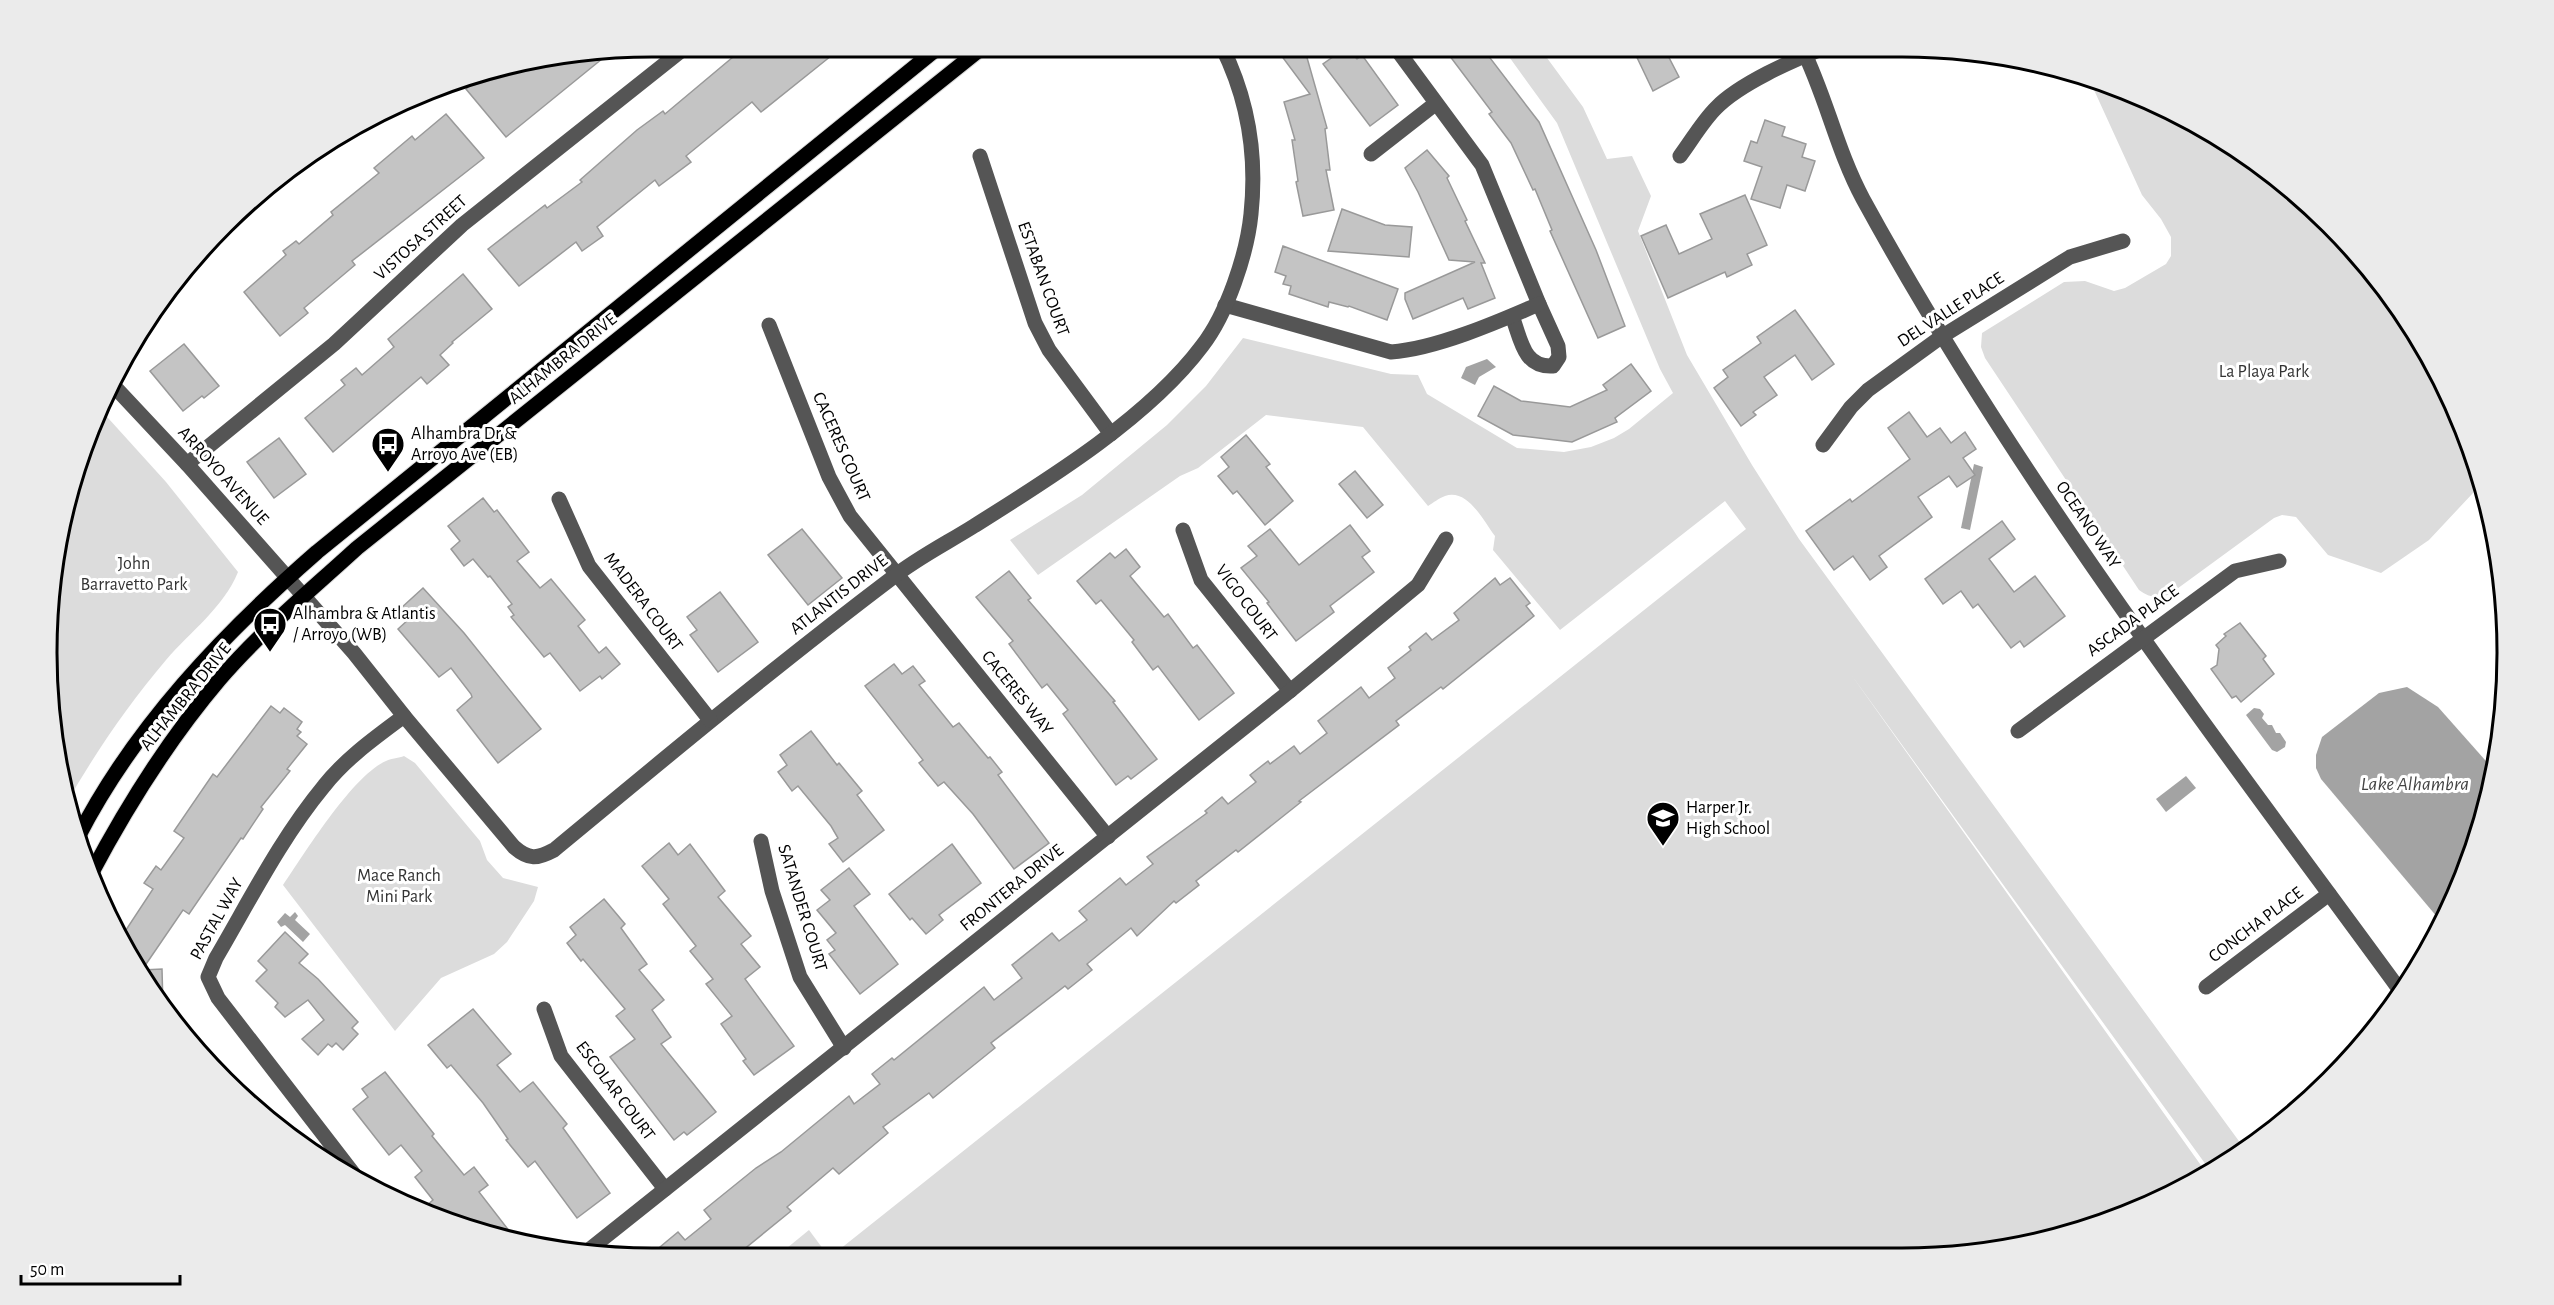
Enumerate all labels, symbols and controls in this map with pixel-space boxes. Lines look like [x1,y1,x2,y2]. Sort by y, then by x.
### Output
street label: VISTOSA STREET [371,192,471,284]
street label: ESTABAN COURT [1014,219,1072,339]
street label: DEL VALLE PLACE [1895,269,2008,351]
street label: ALHAMBRA DRIVE [506,310,621,408]
park label: La Playa Park [2219,363,2310,381]
street label: CACERES COURT [809,389,873,505]
street label: ARROYO AVENUE [174,423,272,529]
place label: Alhambra Dr & Arroyo Ave (EB) [411,425,518,464]
bus stop icon: Alhambra Dr & Arroyo Ave (EB) [370,426,406,473]
street label: OCEANO WAY [2052,478,2124,572]
street label: MADERA COURT [600,549,686,655]
street label: ATLANTIS DRIVE [787,551,891,638]
park label: John Barravetto Park [80,555,188,594]
street label: VIGO COURT [1212,562,1280,645]
street label: ASCADA PLACE [2084,582,2182,660]
place label: Alhambra & Atlantis / Arroyo (WB) [293,605,436,644]
bus stop icon: Alhambra & Atlantis / Arroyo (WB) [252,606,288,653]
street label: ALHAMBRA DRIVE [137,639,235,754]
street label: CACERES WAY [978,648,1057,739]
water label: Lake Alhambra [2361,774,2469,794]
place label: Harper Jr. High School [1686,799,1770,838]
school or university icon: Harper Jr. High School [1645,800,1681,847]
street label: FRONTERA DRIVE [957,841,1067,935]
street label: SATANDER COURT [774,842,830,974]
park label: Mace Ranch Mini Park [357,867,441,906]
street label: PASTAL WAY [187,875,247,963]
street label: CONCHA PLACE [2206,884,2307,966]
street label: ESCOLAR COURT [572,1038,658,1144]
scale bar [21,1248,180,1286]
text: 50 m [30,1261,64,1279]

